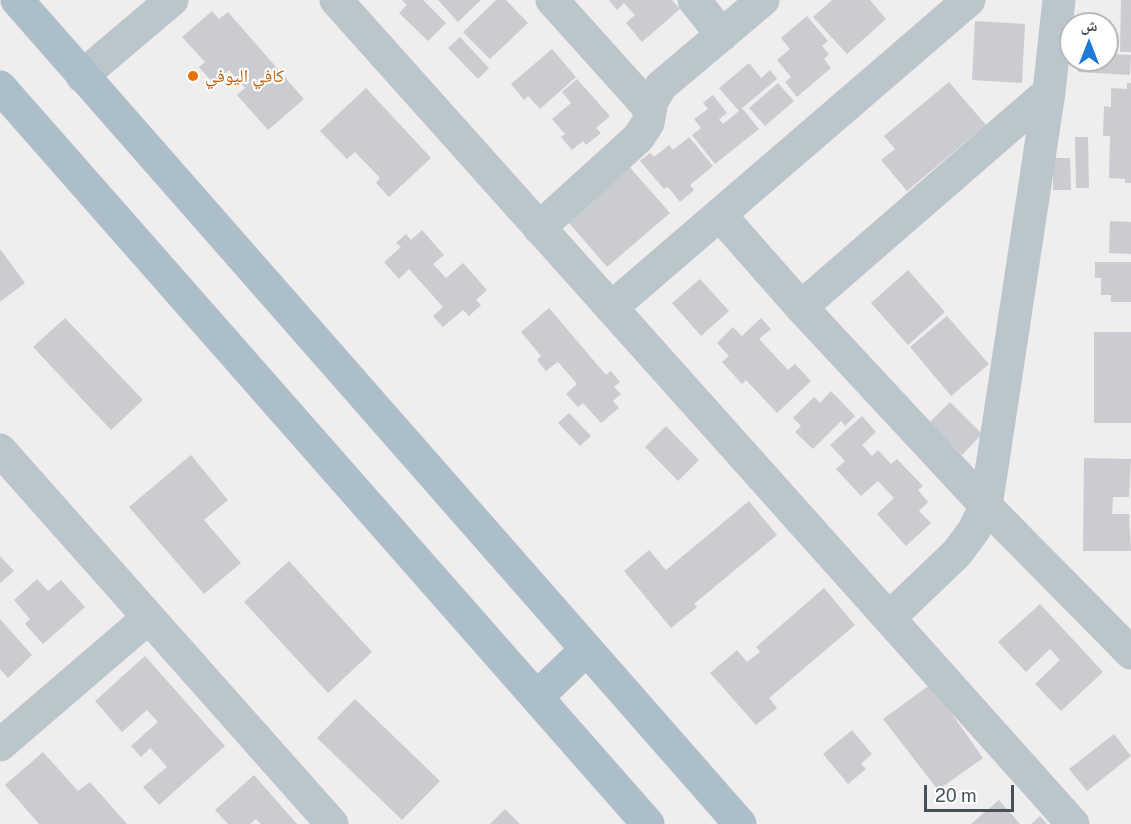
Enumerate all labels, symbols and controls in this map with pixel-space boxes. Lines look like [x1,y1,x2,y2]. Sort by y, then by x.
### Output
north arrow [1059,12,1119,72]
text: ش [1081,16,1097,35]
place label: كافي اليوفي [205,65,284,87]
marker: كافي اليوفي [186,69,200,83]
scale bar [927,773,1017,811]
text: 20 m [935,785,977,806]

